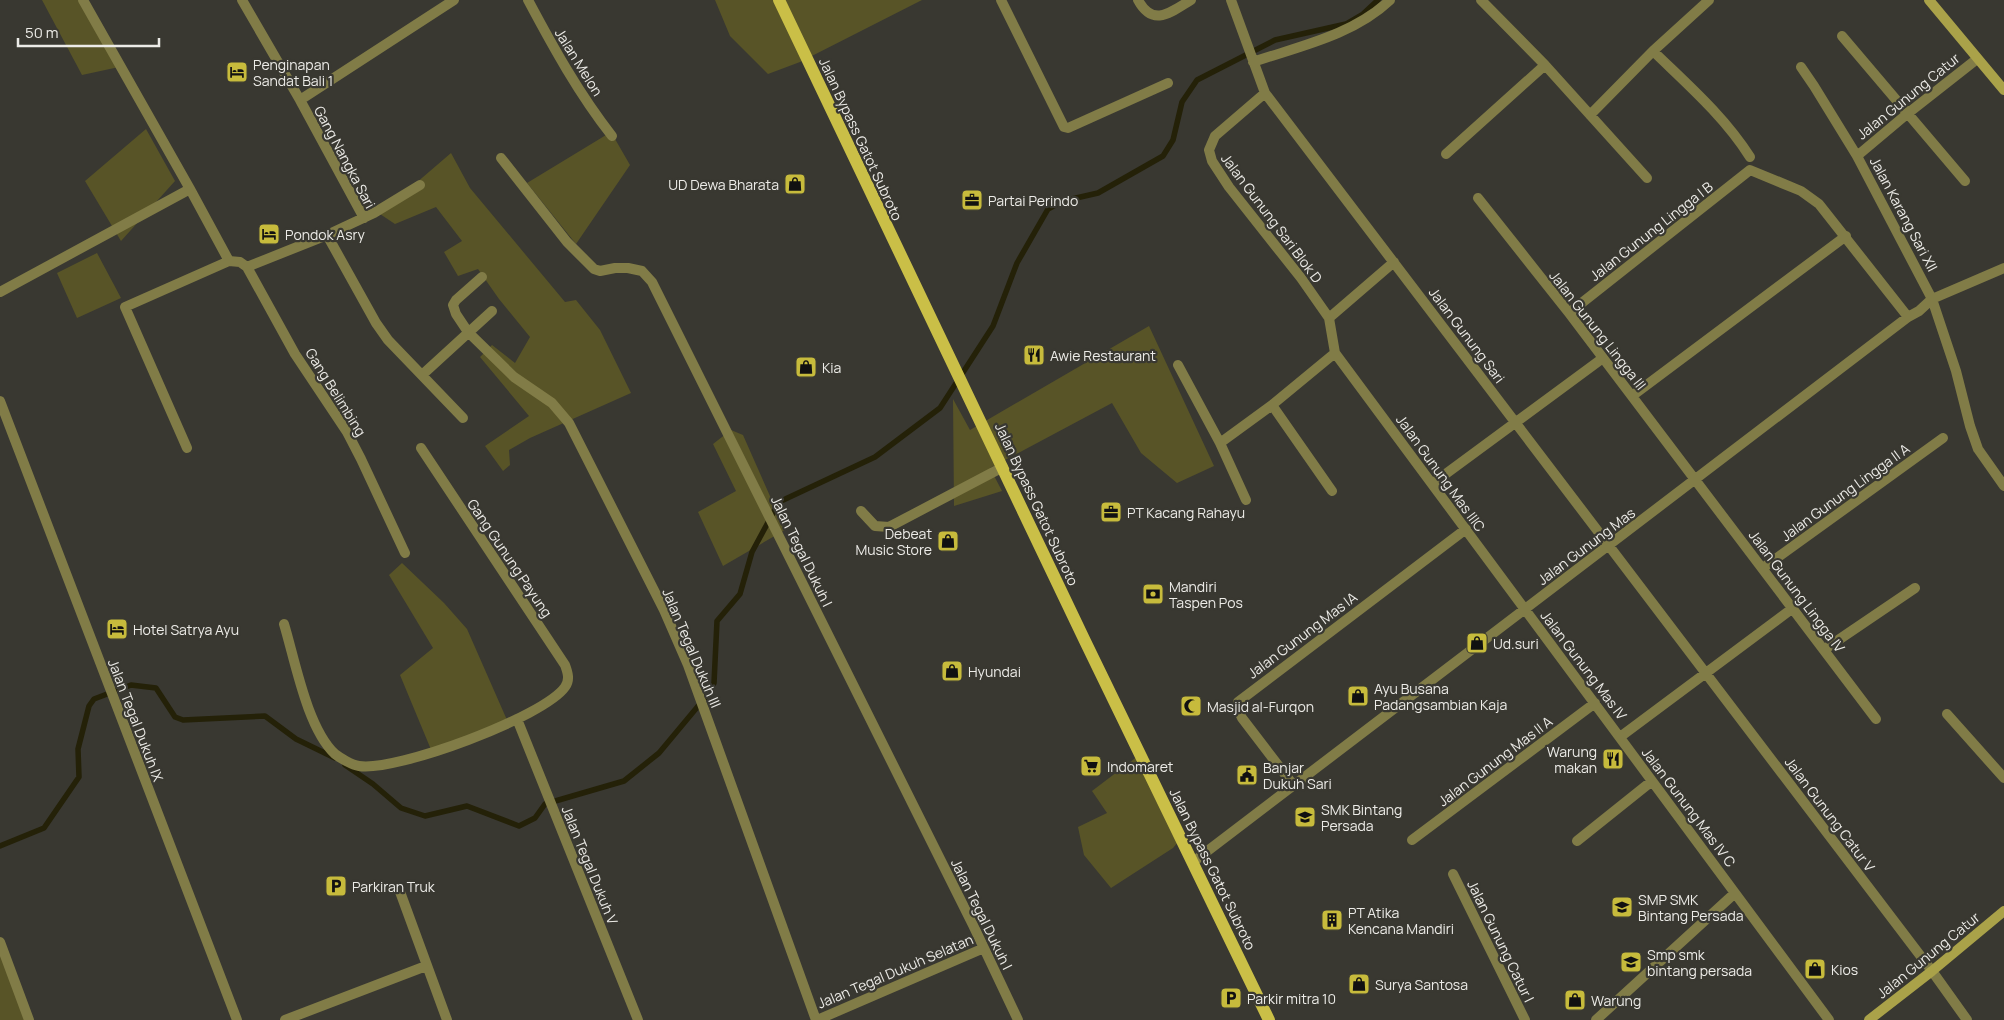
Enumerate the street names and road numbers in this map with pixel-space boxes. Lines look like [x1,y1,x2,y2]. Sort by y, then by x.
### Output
street label: Jalan Melon [551,25,607,99]
street label: Jalan Gunung Catur [1853,49,1963,143]
street label: Jalan Bypass Gatot Subroto [815,54,907,224]
street label: Gang Nangka Sari [310,103,380,211]
street label: Jalan Gunung Sari Blok D [1217,149,1327,287]
street label: Jalan Karang Sari XII [1866,153,1942,275]
street label: Jalan Gunung Lingga I B [1586,177,1717,285]
street label: Jalan Gunung Lingga III [1545,266,1651,394]
street label: Jalan Gunung Sari [1425,283,1509,387]
street label: Gang Belimbing [301,344,371,440]
street label: Jalan Gunung Mas IIIC [1392,411,1490,535]
street label: Jalan Bypass Gatot Subroto [991,419,1083,589]
street label: Jalan Gunung Lingga II A [1777,439,1913,545]
street label: Jalan Tegal Dukuh I [767,492,837,610]
street label: Gang Gunung Payung [463,495,557,621]
street label: Jalan Gunung Mas [1533,503,1639,589]
street label: Jalan Gunung Lingga IV [1745,526,1850,656]
street label: Jalan Tegal Dukuh III [658,585,726,711]
street label: Jalan Gunung Mas IA [1243,587,1361,682]
street label: Jalan Gunung Mas IV [1537,607,1632,724]
street label: Jalan Tegal Dukuh IX [104,656,168,784]
street label: Jalan Gunung Mas II A [1434,712,1556,810]
street label: Jalan Gunung Mas IV C [1638,743,1740,871]
street label: Jalan Gunung Catur V [1781,753,1880,876]
street label: Jalan Bypass Gatot Subroto [1166,785,1260,953]
street label: Jalan Tegal Dukuh V [557,803,623,928]
street label: Jalan Tegal Dukuh I [947,855,1017,973]
street label: Jalan Gunung Catur I [1463,877,1539,1005]
street label: Jalan Gunung Catur [1873,908,1983,1002]
street label: Jalan Tegal Dukuh Selatan [814,930,976,1012]

